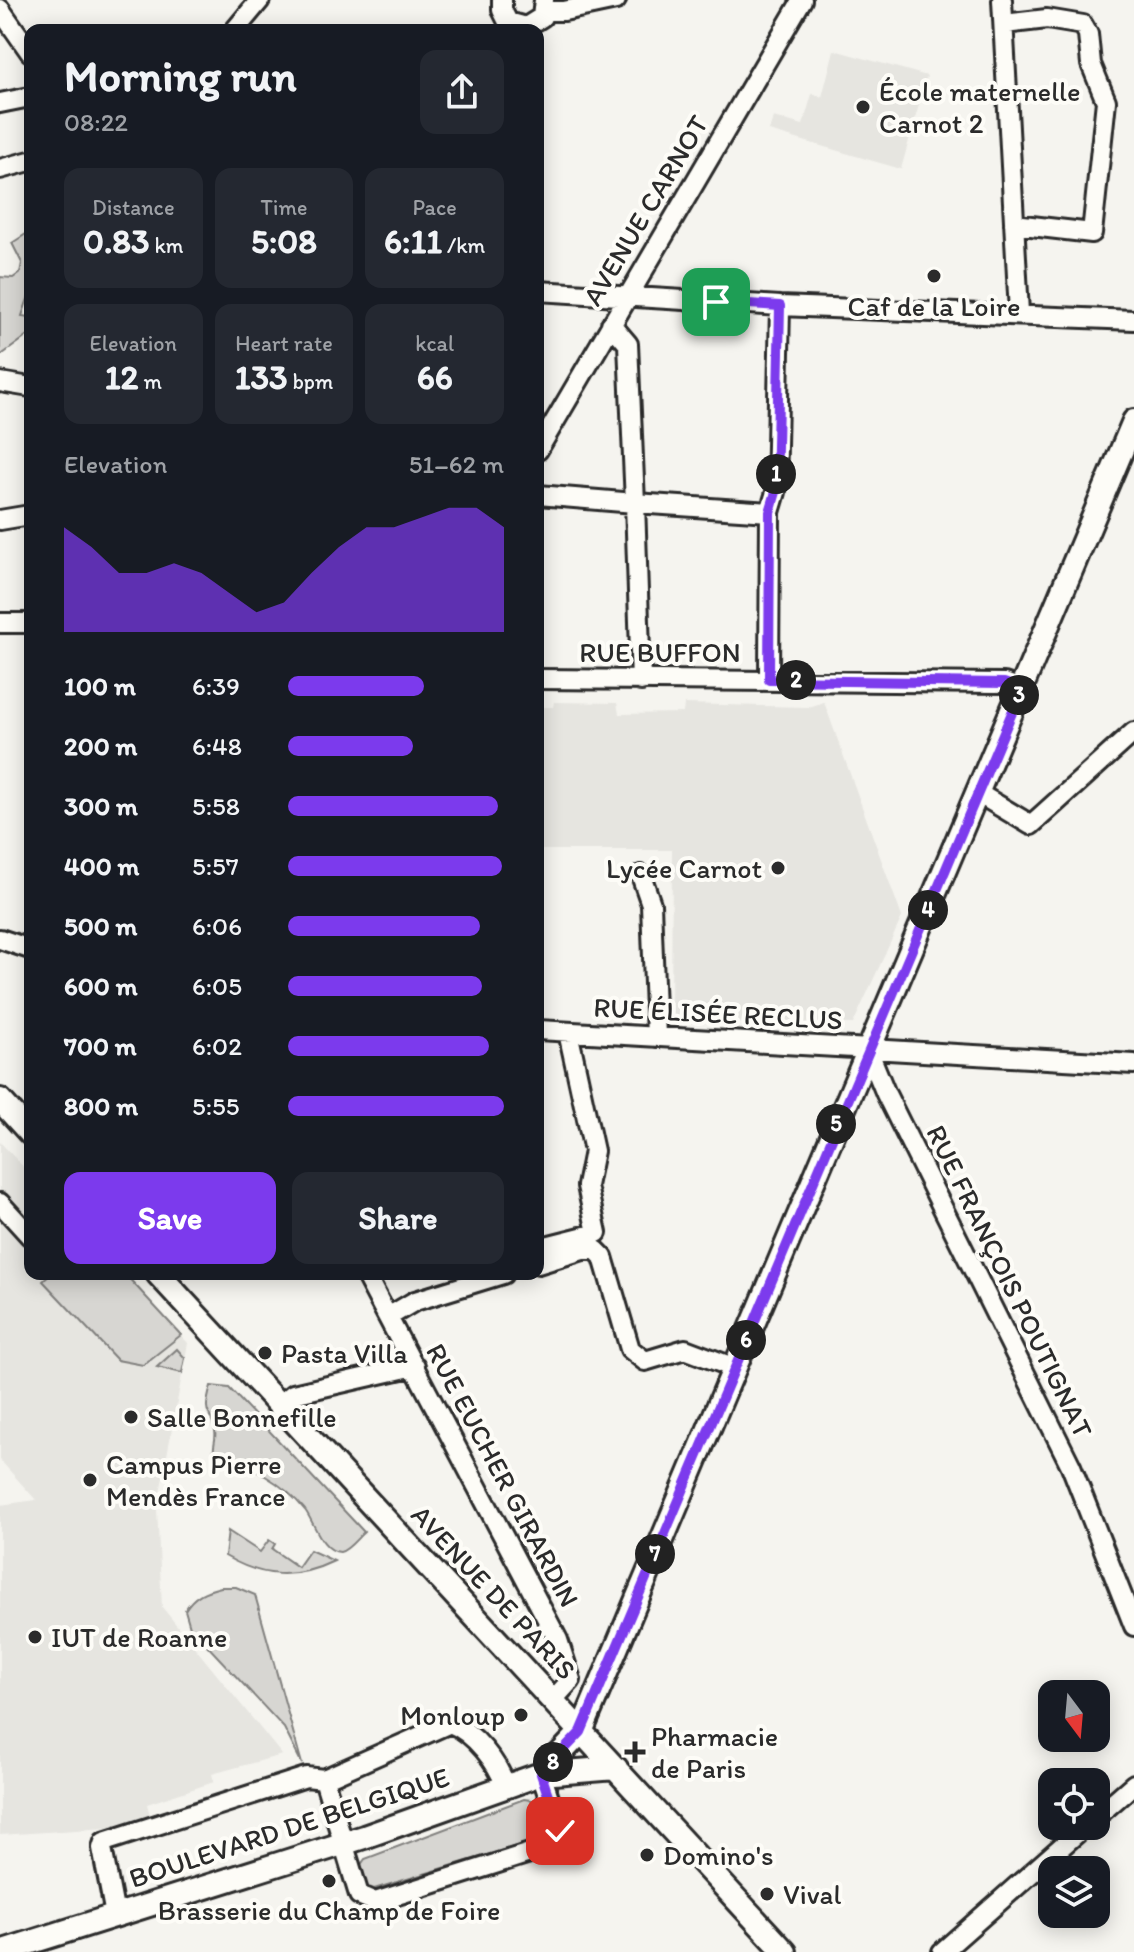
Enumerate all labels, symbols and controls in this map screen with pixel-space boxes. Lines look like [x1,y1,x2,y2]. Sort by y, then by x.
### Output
text: Morning run [64,49,297,102]
button: share [420,50,504,134]
place label: École maternelle Carnot 2 [879,74,1081,140]
marker: École maternelle Carnot 2 [854,98,872,116]
text: 08:22 [64,106,128,138]
street label: AVENUE CARNOT [575,108,715,311]
text: Distance [92,194,175,221]
text: Time [261,194,307,221]
text: Pace [413,194,457,221]
text: 0.83 [83,221,150,262]
text: 5:08 [251,221,317,262]
text: 6:11 [384,221,442,262]
text: km [150,232,184,259]
text: /km [442,232,485,259]
marker: Caf de la Loire [925,267,943,285]
pin [682,268,750,336]
icon: arrive [694,280,738,324]
place label: Caf de la Loire [848,289,1020,323]
text: Elevation [90,330,177,357]
text: Heart rate [235,330,333,357]
text: kcal [415,330,454,357]
text: 12 [105,357,138,398]
text: 133 [235,357,288,398]
text: 66 [417,357,453,398]
text: m [138,368,162,395]
text: bpm [288,368,333,395]
text: Elevation [64,448,167,480]
text: 51–62 m [409,448,504,480]
pin: 1 [756,454,796,494]
text: 1 [771,460,781,487]
street label: RUE BUFFON [579,635,741,669]
pin: 2 [776,660,816,700]
text: 2 [790,666,802,693]
text: 100 m [64,670,136,702]
text: 6:39 [192,670,240,702]
pin: 3 [999,675,1039,715]
text: 3 [1013,681,1025,708]
text: 200 m [64,730,137,762]
text: 6:48 [192,730,242,762]
text: 300 m [64,790,138,822]
text: 5:58 [192,790,240,822]
text: 400 m [64,850,139,882]
text: 5:57 [192,850,239,882]
place label: Lycée Carnot [606,851,762,885]
marker: Lycée Carnot [769,859,787,877]
pin: 4 [908,890,948,930]
text: 4 [921,896,935,923]
text: 500 m [64,910,137,942]
text: 6:06 [192,910,242,942]
text: 600 m [64,970,138,1002]
text: 6:05 [192,970,242,1002]
street label: RUE ÉLISÉE RECLUS [593,989,843,1037]
text: 700 m [64,1030,137,1062]
text: 6:02 [192,1030,242,1062]
text: 800 m [64,1090,138,1122]
text: 5:55 [192,1090,239,1122]
pin: 5 [816,1104,856,1144]
text: 5 [830,1110,842,1137]
street label: RUE FRANÇOIS POUTIGNAT [919,1119,1101,1443]
button: Save [64,1172,276,1264]
button: Share [292,1172,504,1264]
pin: 6 [726,1320,766,1360]
text: 6 [740,1326,752,1353]
place label: Pasta Villa [281,1336,408,1370]
street label: RUE EUCHER GIRARDIN [419,1337,587,1613]
marker: Pasta Villa [256,1344,274,1362]
place label: Salle Bonnefille [147,1400,337,1434]
marker: Salle Bonnefille [122,1408,140,1426]
place label: Campus Pierre Mendès France [106,1447,286,1513]
marker: Campus Pierre Mendès France [81,1471,99,1489]
street label: AVENUE DE PARIS [404,1498,584,1686]
pin: 7 [635,1534,675,1574]
text: 7 [650,1540,660,1567]
place label: IUT de Roanne [51,1620,227,1654]
marker: IUT de Roanne [26,1628,44,1646]
north arrow [1038,1680,1110,1752]
map controls [1038,1680,1110,1928]
place label: Monloup [400,1698,505,1732]
marker: Monloup [512,1706,530,1724]
place label: Pharmacie de Paris [651,1719,778,1785]
pin: 8 [533,1742,573,1782]
marker: Pharmacie de Paris [626,1743,644,1761]
text: 8 [547,1748,559,1775]
street label: BOULEVARD DE BELGIQUE [125,1759,453,1895]
button: locate [1038,1768,1110,1840]
pin [526,1797,594,1865]
icon: check [538,1809,582,1853]
place label: Domino's [663,1838,774,1872]
marker: Domino's [638,1846,656,1864]
button: layers [1038,1856,1110,1928]
marker: Brasserie du Champ de Foire [320,1872,338,1890]
place label: Vival [783,1877,841,1911]
marker: Vival [758,1885,776,1903]
place label: Brasserie du Champ de Foire [158,1893,500,1927]

